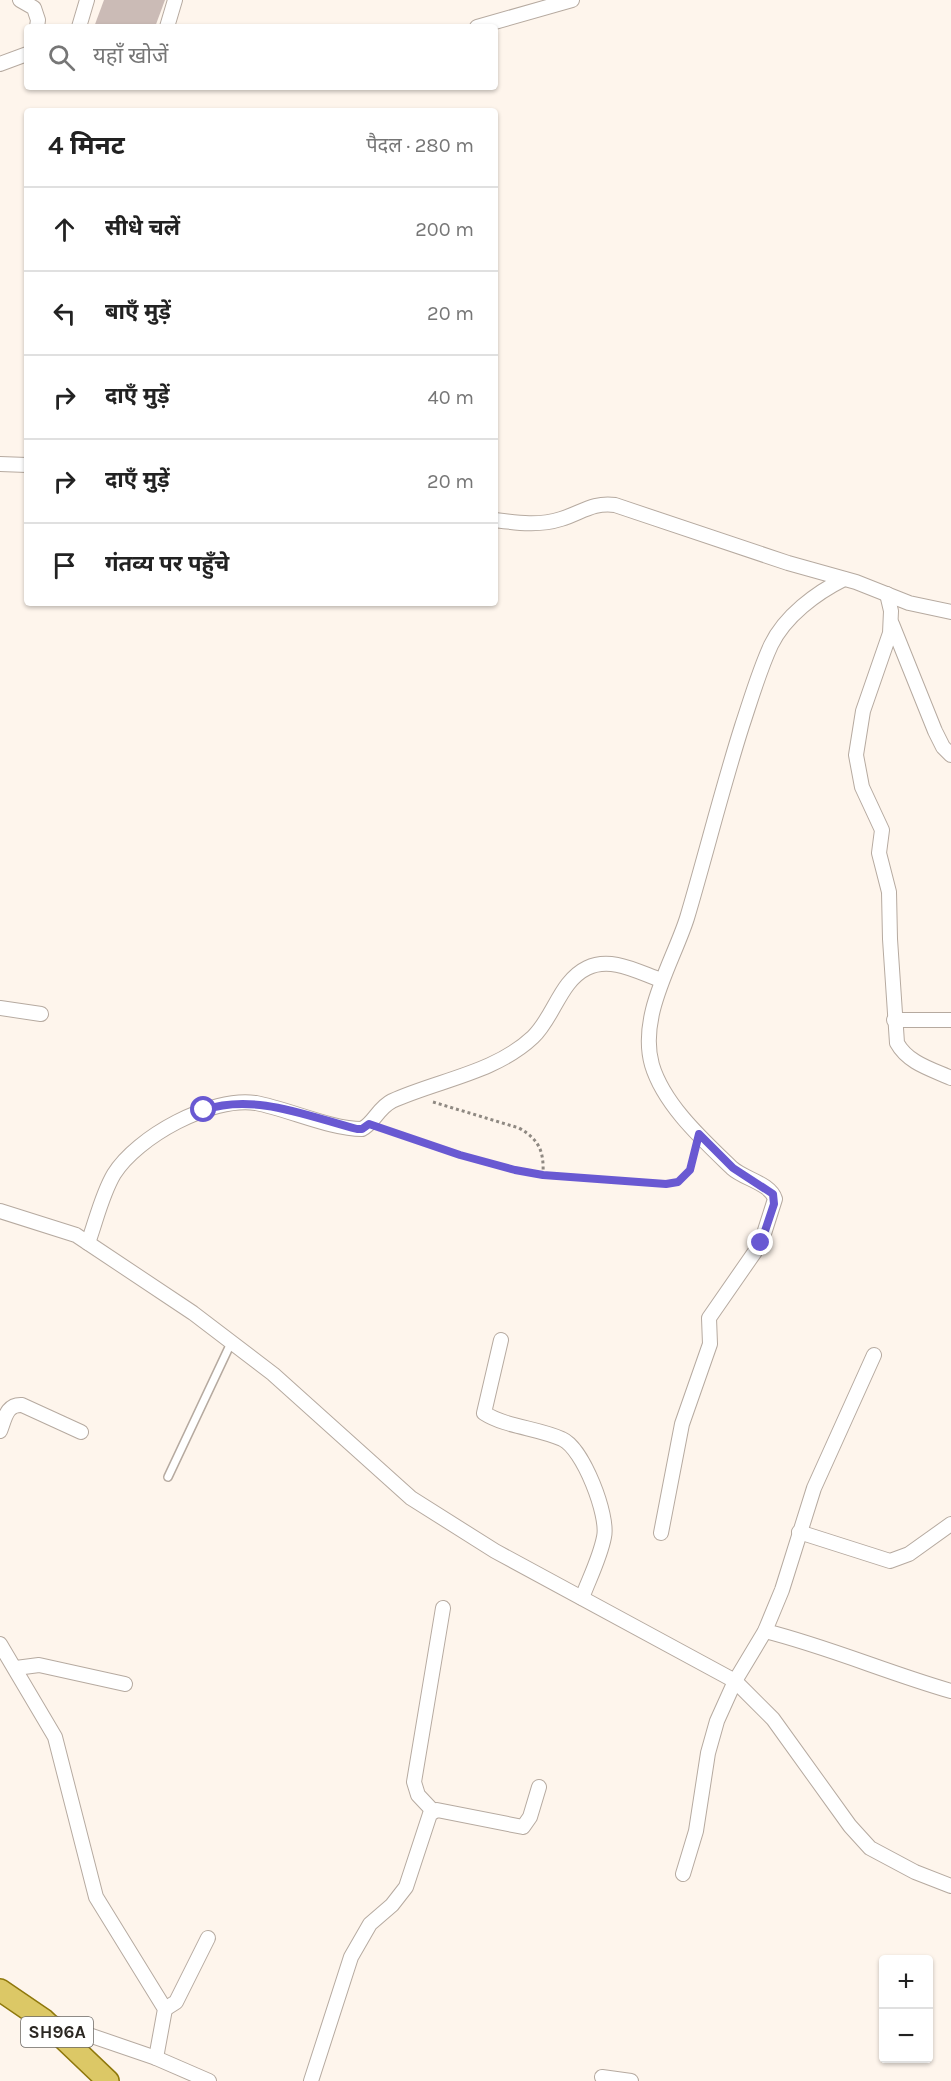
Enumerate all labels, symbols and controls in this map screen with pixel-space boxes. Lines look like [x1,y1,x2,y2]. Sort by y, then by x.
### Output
search box [24,24,498,90]
icon: search [45,41,78,74]
text: यहाँ खोजें [93,43,168,69]
text: 4 मिनट [48,130,125,161]
text: पैदल · 280 m [366,134,474,157]
icon: ahead [48,213,81,246]
text: सीधे चलें [105,215,180,241]
text: 200 m [415,218,474,241]
icon: left [48,297,81,330]
text: बाएँ मुड़ें [105,299,171,325]
text: 20 m [427,302,474,325]
icon: right [48,381,81,414]
text: दाएँ मुड़ें [105,383,170,409]
text: 40 m [428,386,474,409]
icon: right [48,465,81,498]
text: दाएँ मुड़ें [105,467,170,493]
text: 20 m [427,470,474,493]
icon: arrive [48,549,81,582]
text: गंतव्य पर पहुँचे [105,551,229,577]
route start [190,1096,216,1122]
route end [747,1229,773,1255]
map controls [879,1955,933,2063]
button: + [879,1955,933,2009]
button: − [879,2009,933,2063]
road number: SH96A [21,2017,93,2047]

